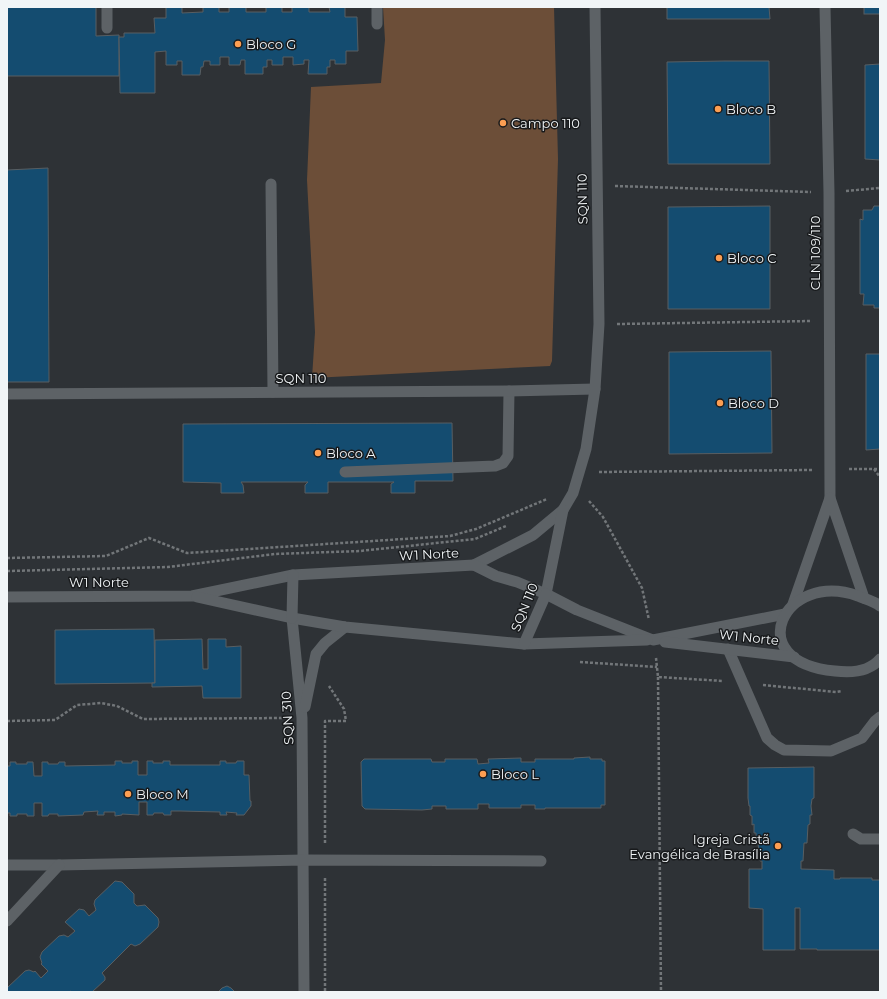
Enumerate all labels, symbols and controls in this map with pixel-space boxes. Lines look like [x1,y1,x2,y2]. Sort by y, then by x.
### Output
place label: Bloco G [246,36,296,52]
marker: Bloco G [233,39,243,49]
place label: Bloco B [726,101,776,117]
marker: Bloco B [713,104,723,114]
place label: Campo 110 [511,115,580,131]
marker: Campo 110 [498,118,508,128]
street label: SQN 110 [574,173,590,225]
street label: CLN 109/110 [807,216,823,290]
place label: Bloco C [727,250,776,266]
marker: Bloco C [714,253,724,263]
street label: SQN 110 [276,370,326,386]
place label: Bloco D [728,395,779,411]
marker: Bloco D [715,398,725,408]
place label: Bloco A [326,445,376,461]
marker: Bloco A [313,448,323,458]
street label: W1 Norte [399,544,459,564]
street label: W1 Norte [69,574,129,590]
street label: SQN 110 [507,580,541,634]
street label: W1 Norte [718,626,780,648]
street label: SQN 310 [278,691,296,745]
place label: Bloco L [491,766,539,782]
marker: Bloco L [478,769,488,779]
place label: Bloco M [136,786,189,802]
marker: Bloco M [123,789,133,799]
place label: Igreja Cristã Evangélica de Brasília [629,831,770,862]
marker: Igreja Cristã Evangélica de Brasília [773,841,783,851]

